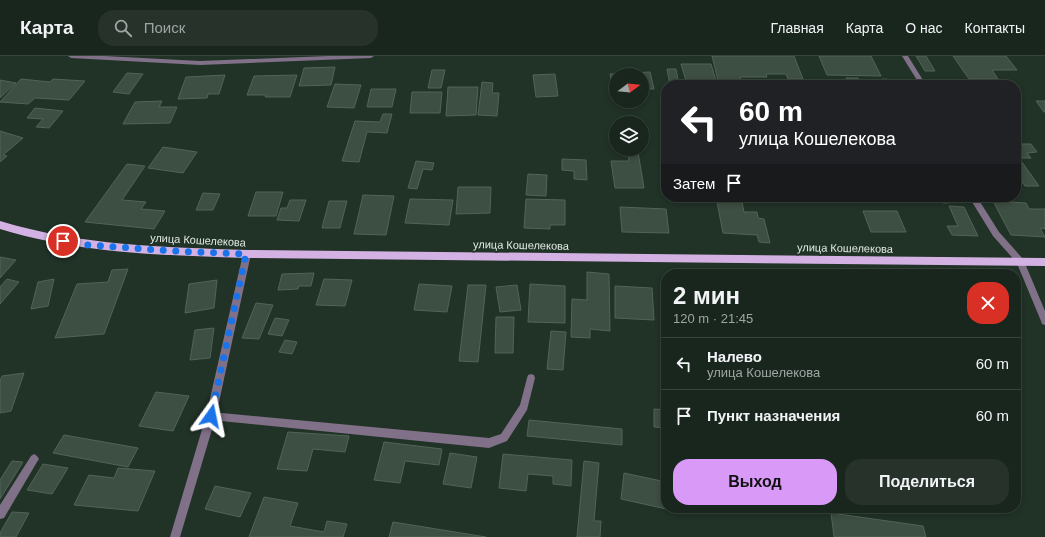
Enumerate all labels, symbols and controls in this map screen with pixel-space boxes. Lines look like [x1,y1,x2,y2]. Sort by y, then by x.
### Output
search box [98,10,378,46]
text: Карта [20,17,74,38]
icon: search [112,17,134,39]
text: Поиск [144,19,185,36]
text: Главная [770,20,824,36]
text: Карта [846,20,883,36]
text: О нас [905,20,943,36]
text: Контакты [965,20,1025,36]
north arrow [609,68,649,108]
map controls [609,68,649,156]
icon: left [673,96,725,148]
text: 60 m [739,96,803,127]
button: layers [609,116,649,156]
text: улица Кошелекова [739,129,896,149]
icon: arrive [723,172,745,194]
text: Затем [673,175,715,192]
pin [46,224,80,258]
icon: arrive [52,230,74,252]
street label: улица Кошелекова [150,232,247,249]
street label: улица Кошелекова [473,238,570,252]
street label: улица Кошелекова [797,241,894,255]
text: 2 мин [673,282,740,309]
button: close [967,282,1009,324]
text: 120 m · 21:45 [673,311,753,326]
text: Налево [707,348,762,365]
icon: left [673,353,695,375]
text: 60 m [976,355,1009,372]
text: улица Кошелекова [707,365,820,380]
position arrow [190,395,232,437]
icon: arrive [673,405,695,427]
text: Пункт назначения [707,407,840,424]
text: 60 m [976,407,1009,424]
button: Выход [673,459,837,505]
button: Поделиться [845,459,1009,505]

